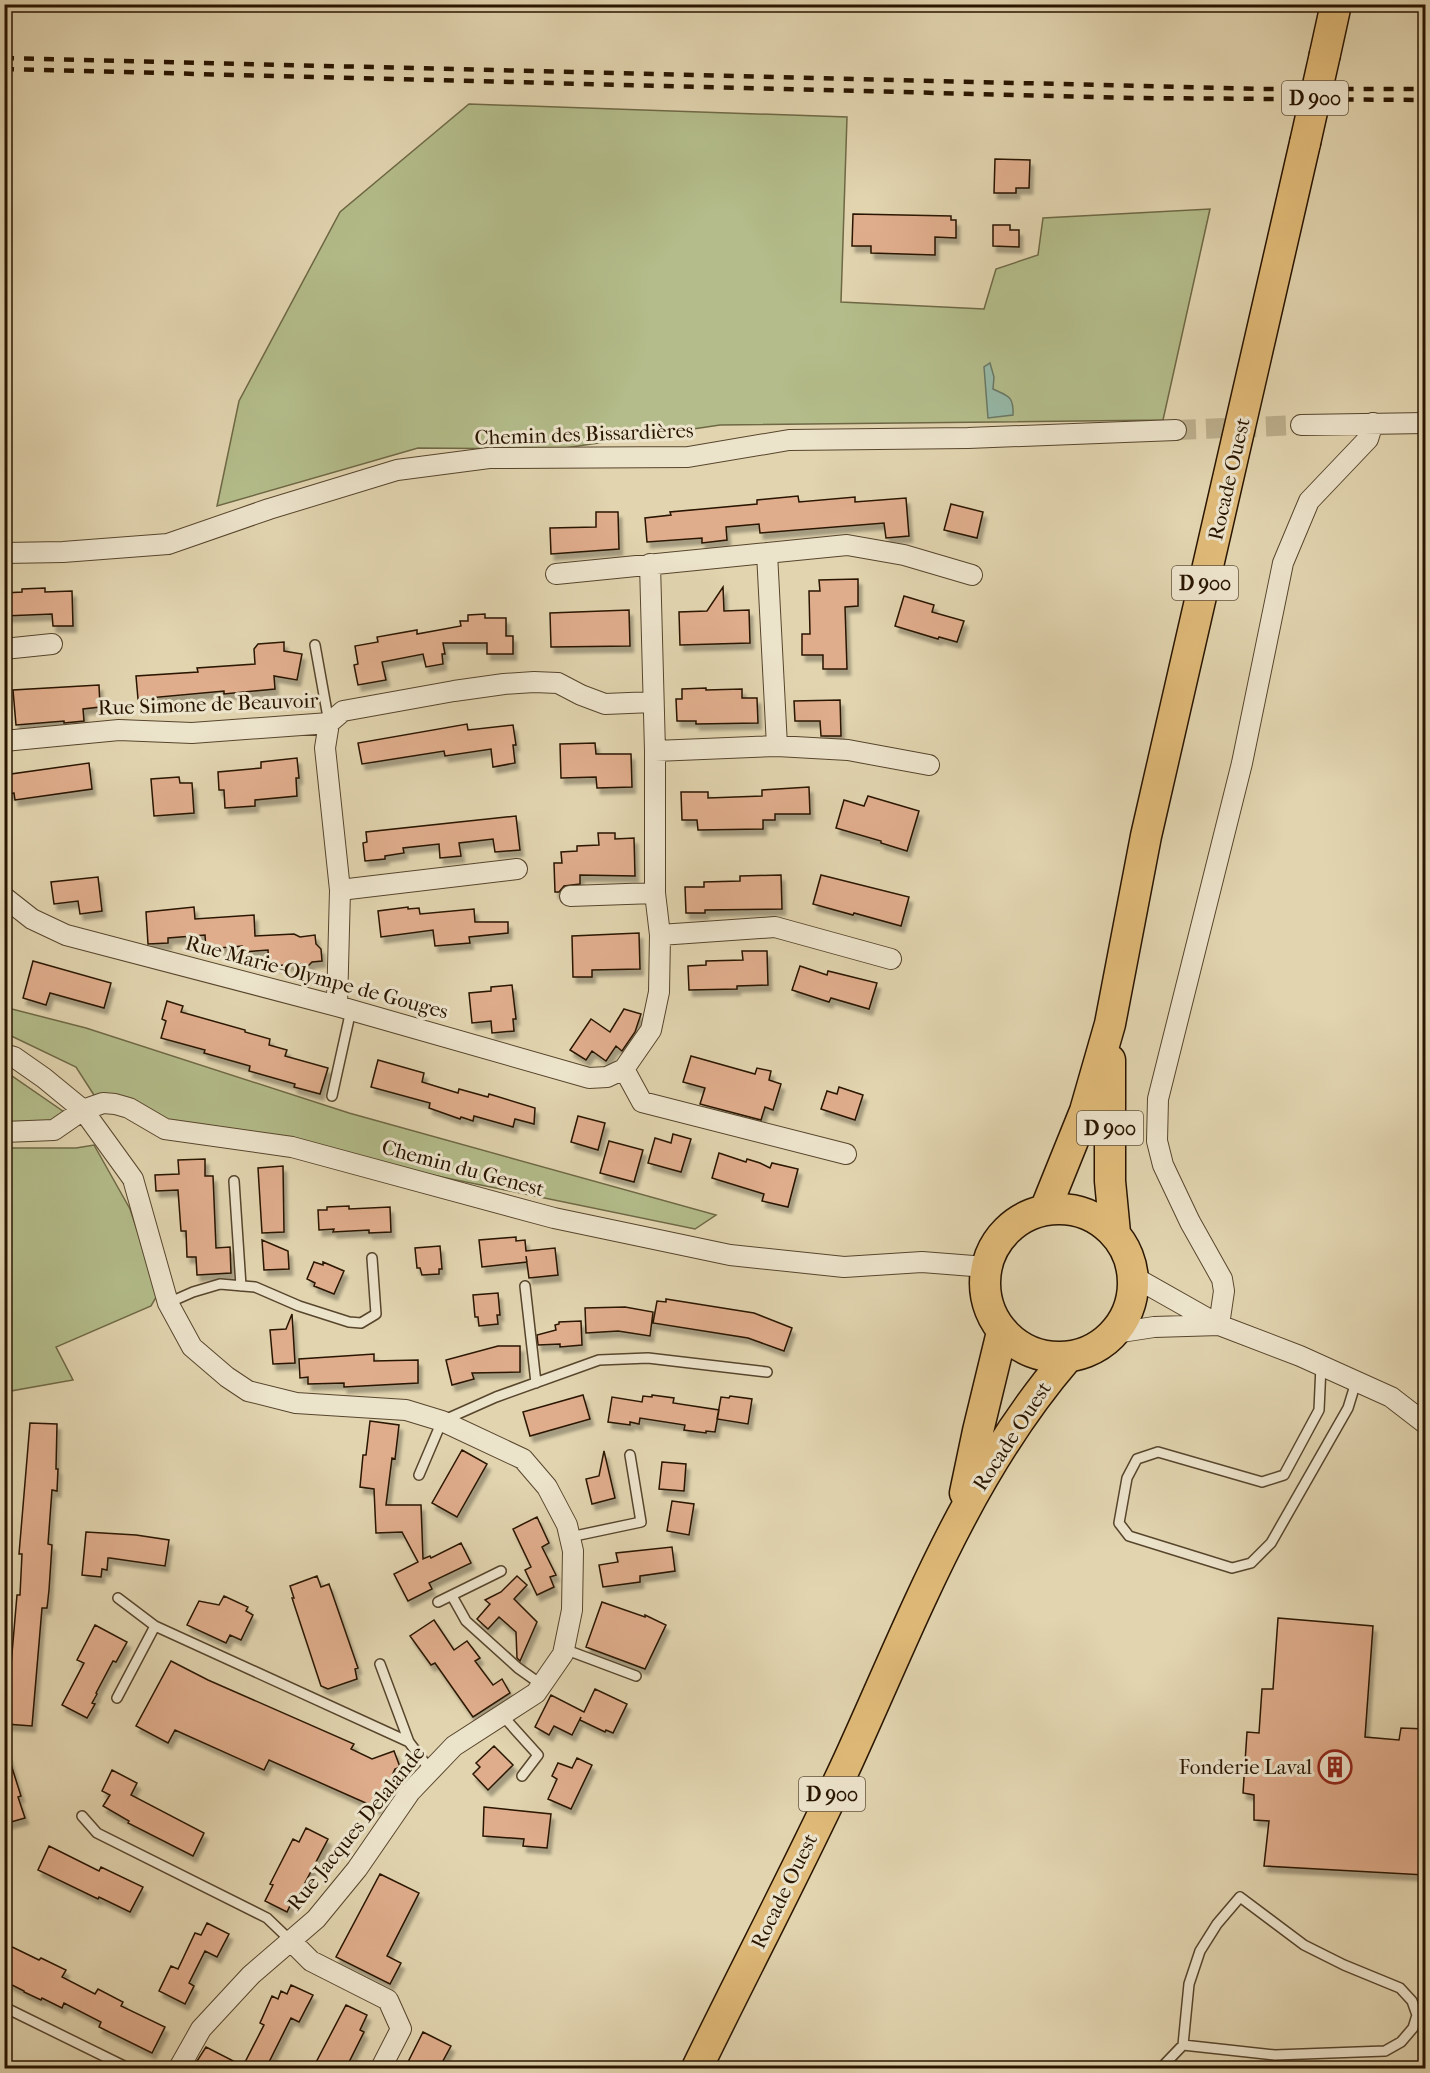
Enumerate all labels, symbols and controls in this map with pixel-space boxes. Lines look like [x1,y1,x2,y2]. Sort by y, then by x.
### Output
road number: D 900 [1282,81,1348,115]
street label: Rocade Ouest [1203,415,1255,543]
street label: Chemin des Bissardières [474,418,694,450]
road number: D 900 [1172,566,1238,600]
street label: Rue Simone de Beauvoir [97,688,319,720]
street label: Rue Marie-Olympe de Gouges [183,930,451,1024]
road number: D 900 [1077,1111,1143,1145]
street label: Chemin du Genest [379,1135,547,1201]
street label: Rocade Ouest [968,1377,1056,1495]
street label: Rue Jacques Delalande [282,1741,430,1915]
building icon: Fonderie Laval [1317,1749,1353,1785]
place label: Fonderie Laval [1179,1755,1312,1779]
road number: D 900 [799,1777,865,1811]
street label: Rocade Ouest [746,1829,822,1952]

